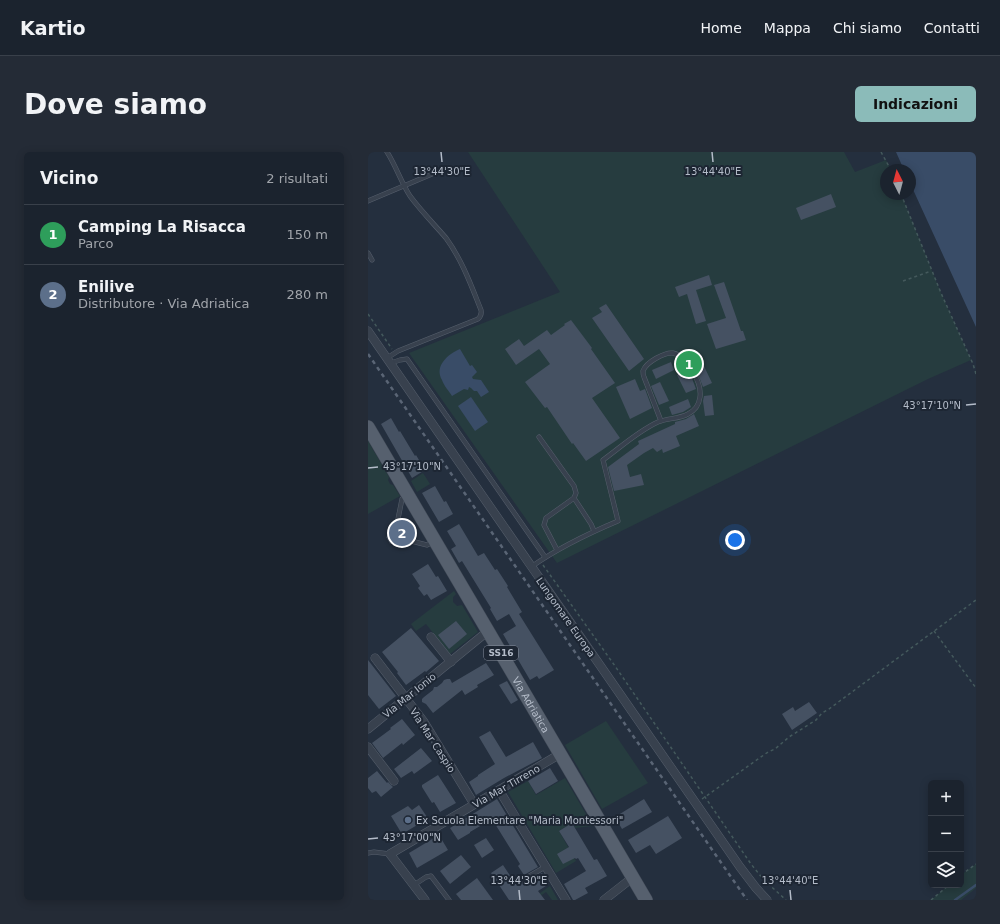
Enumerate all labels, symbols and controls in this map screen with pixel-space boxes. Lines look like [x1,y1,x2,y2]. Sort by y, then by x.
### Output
text: Kartio [20,17,86,39]
text: Home [701,20,742,36]
text: Mappa [764,20,811,36]
text: Chi siamo [833,20,902,36]
text: Contatti [924,20,980,36]
button: Indicazioni [855,86,976,122]
text: Dove siamo [24,88,207,121]
north arrow [880,164,916,200]
text: 13°44'30"E [414,166,470,177]
text: 13°44'40"E [685,166,741,177]
text: Vicino [40,168,98,188]
text: 2 risultati [266,171,328,186]
text: Camping La Risacca [78,218,246,236]
text: 1 [48,227,58,242]
text: 150 m [286,227,328,242]
text: Parco [78,236,113,251]
text: Enilive [78,278,134,296]
text: 2 [48,287,58,302]
text: 280 m [286,287,328,302]
text: Distributore · Via Adriatica [78,296,249,311]
pin: 1 [676,349,702,379]
text: 43°17'10"N [903,400,961,411]
text: 43°17'10"N [383,461,441,472]
pin: 2 [389,518,415,548]
your location [725,530,745,550]
street label: Lungomare Europa [534,575,597,659]
road number: SS16 [484,646,518,660]
street label: Via Mar Ionio [381,671,438,720]
street label: Via Adriatica [510,675,551,735]
street label: Via Mar Caspio [408,706,457,774]
street label: Via Mar Tirreno [471,763,542,810]
map controls [928,780,964,888]
button: + [928,780,964,816]
marker: Ex Scuola Elementare "Maria Montessori" [403,815,413,825]
place label: Ex Scuola Elementare "Maria Montessori" [416,815,623,826]
button: − [928,816,964,852]
text: 43°17'00"N [383,832,441,843]
button: layers [928,852,964,888]
text: 13°44'30"E [491,875,547,886]
text: 13°44'40"E [762,875,818,886]

